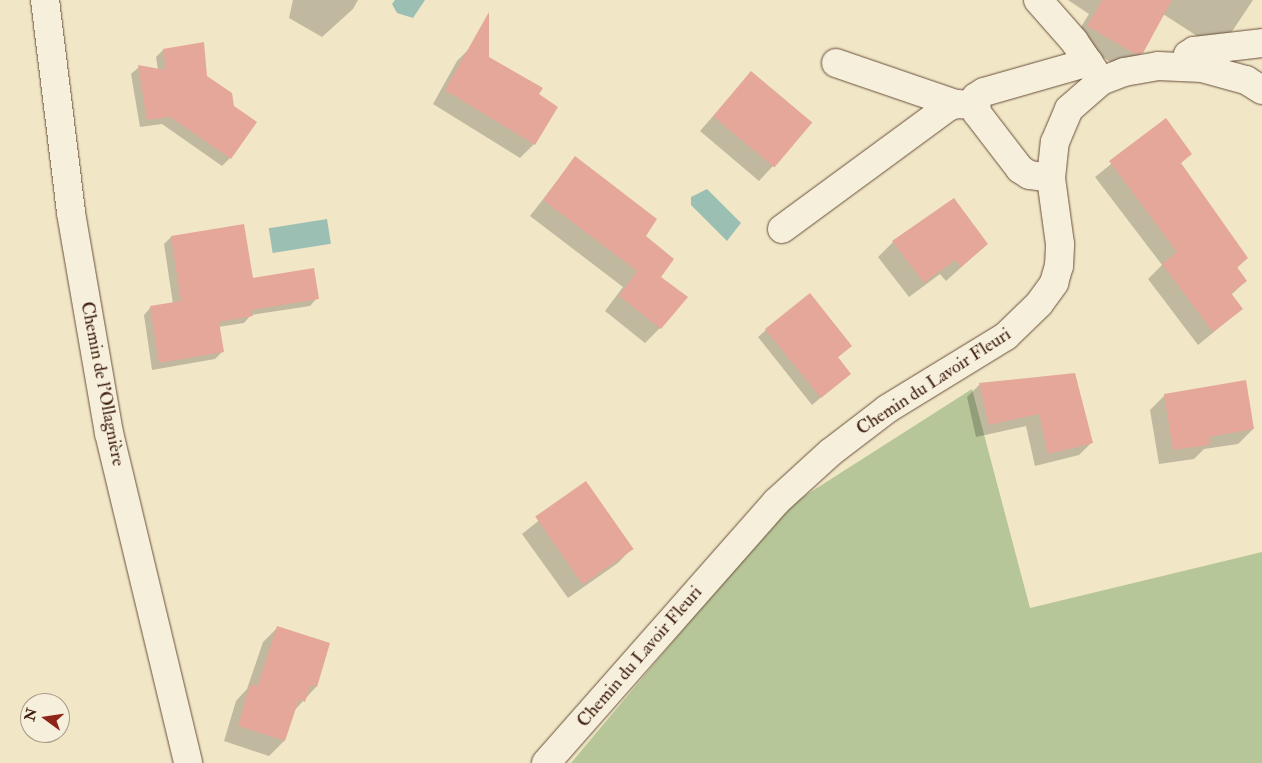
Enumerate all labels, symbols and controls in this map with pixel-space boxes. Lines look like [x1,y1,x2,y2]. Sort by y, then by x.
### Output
street label: Chemin de l'Ollagnière [75,300,129,468]
street label: Chemin du Lavoir Fleuri [853,324,1015,440]
street label: Chemin du Lavoir Fleuri [573,582,707,732]
north arrow [20,693,70,743]
text: N [21,706,41,723]

